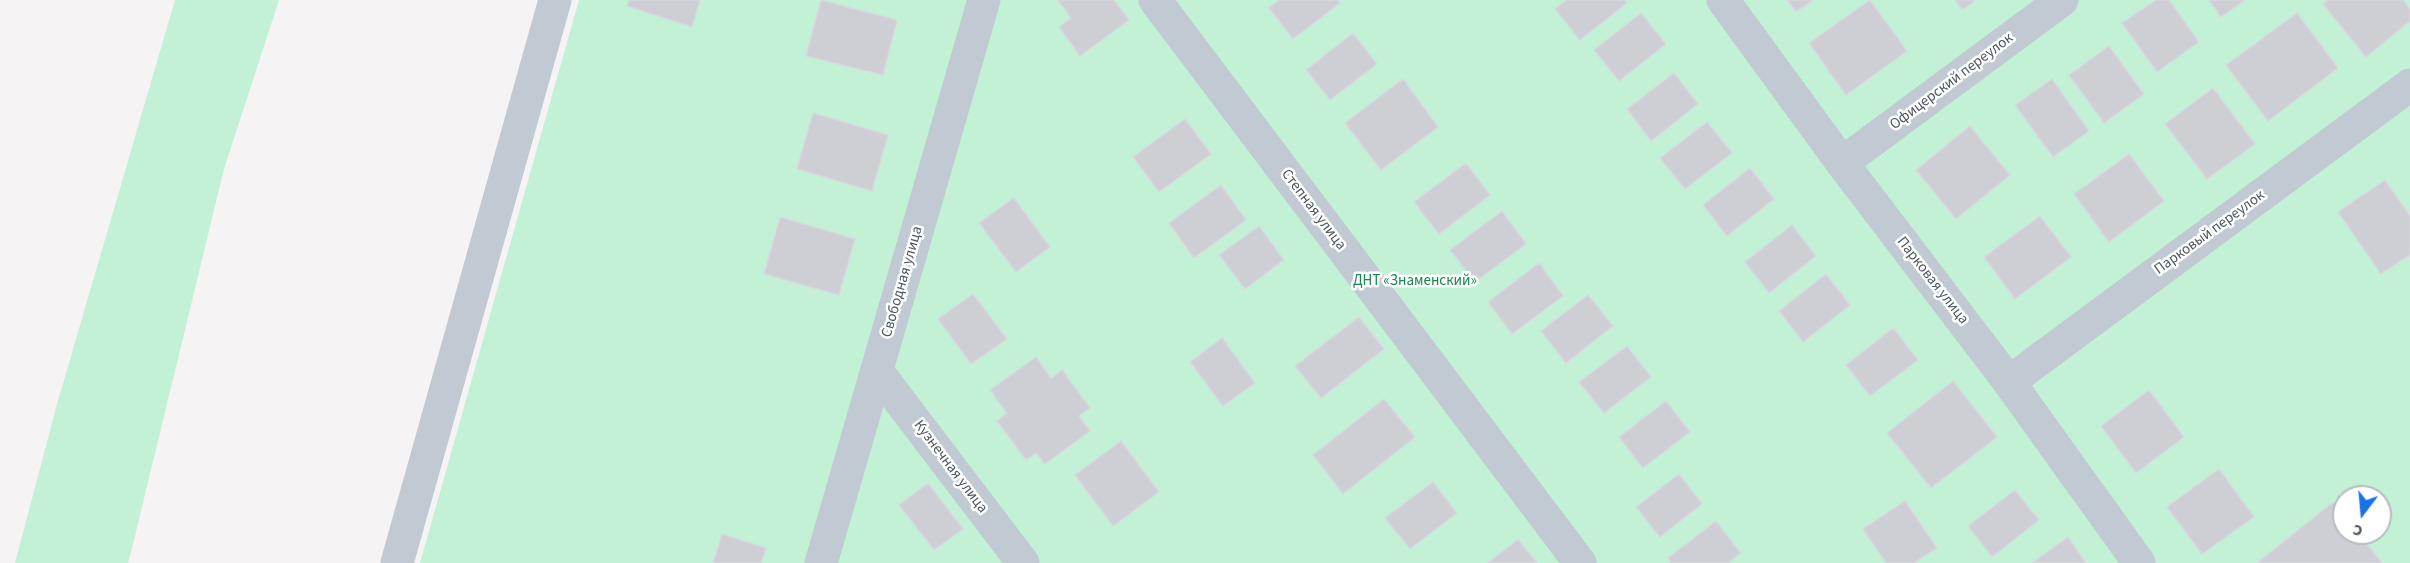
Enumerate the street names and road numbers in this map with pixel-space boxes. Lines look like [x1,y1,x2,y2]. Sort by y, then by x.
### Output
street label: Офицерский переулок [1887,30,2017,134]
street label: Степная улица [1277,166,1349,254]
street label: Парковый переулок [2151,187,2269,279]
street label: Свободная улица [879,224,927,340]
street label: Парковая улица [1892,234,1972,328]
street label: Кузнечная улица [909,417,991,517]

